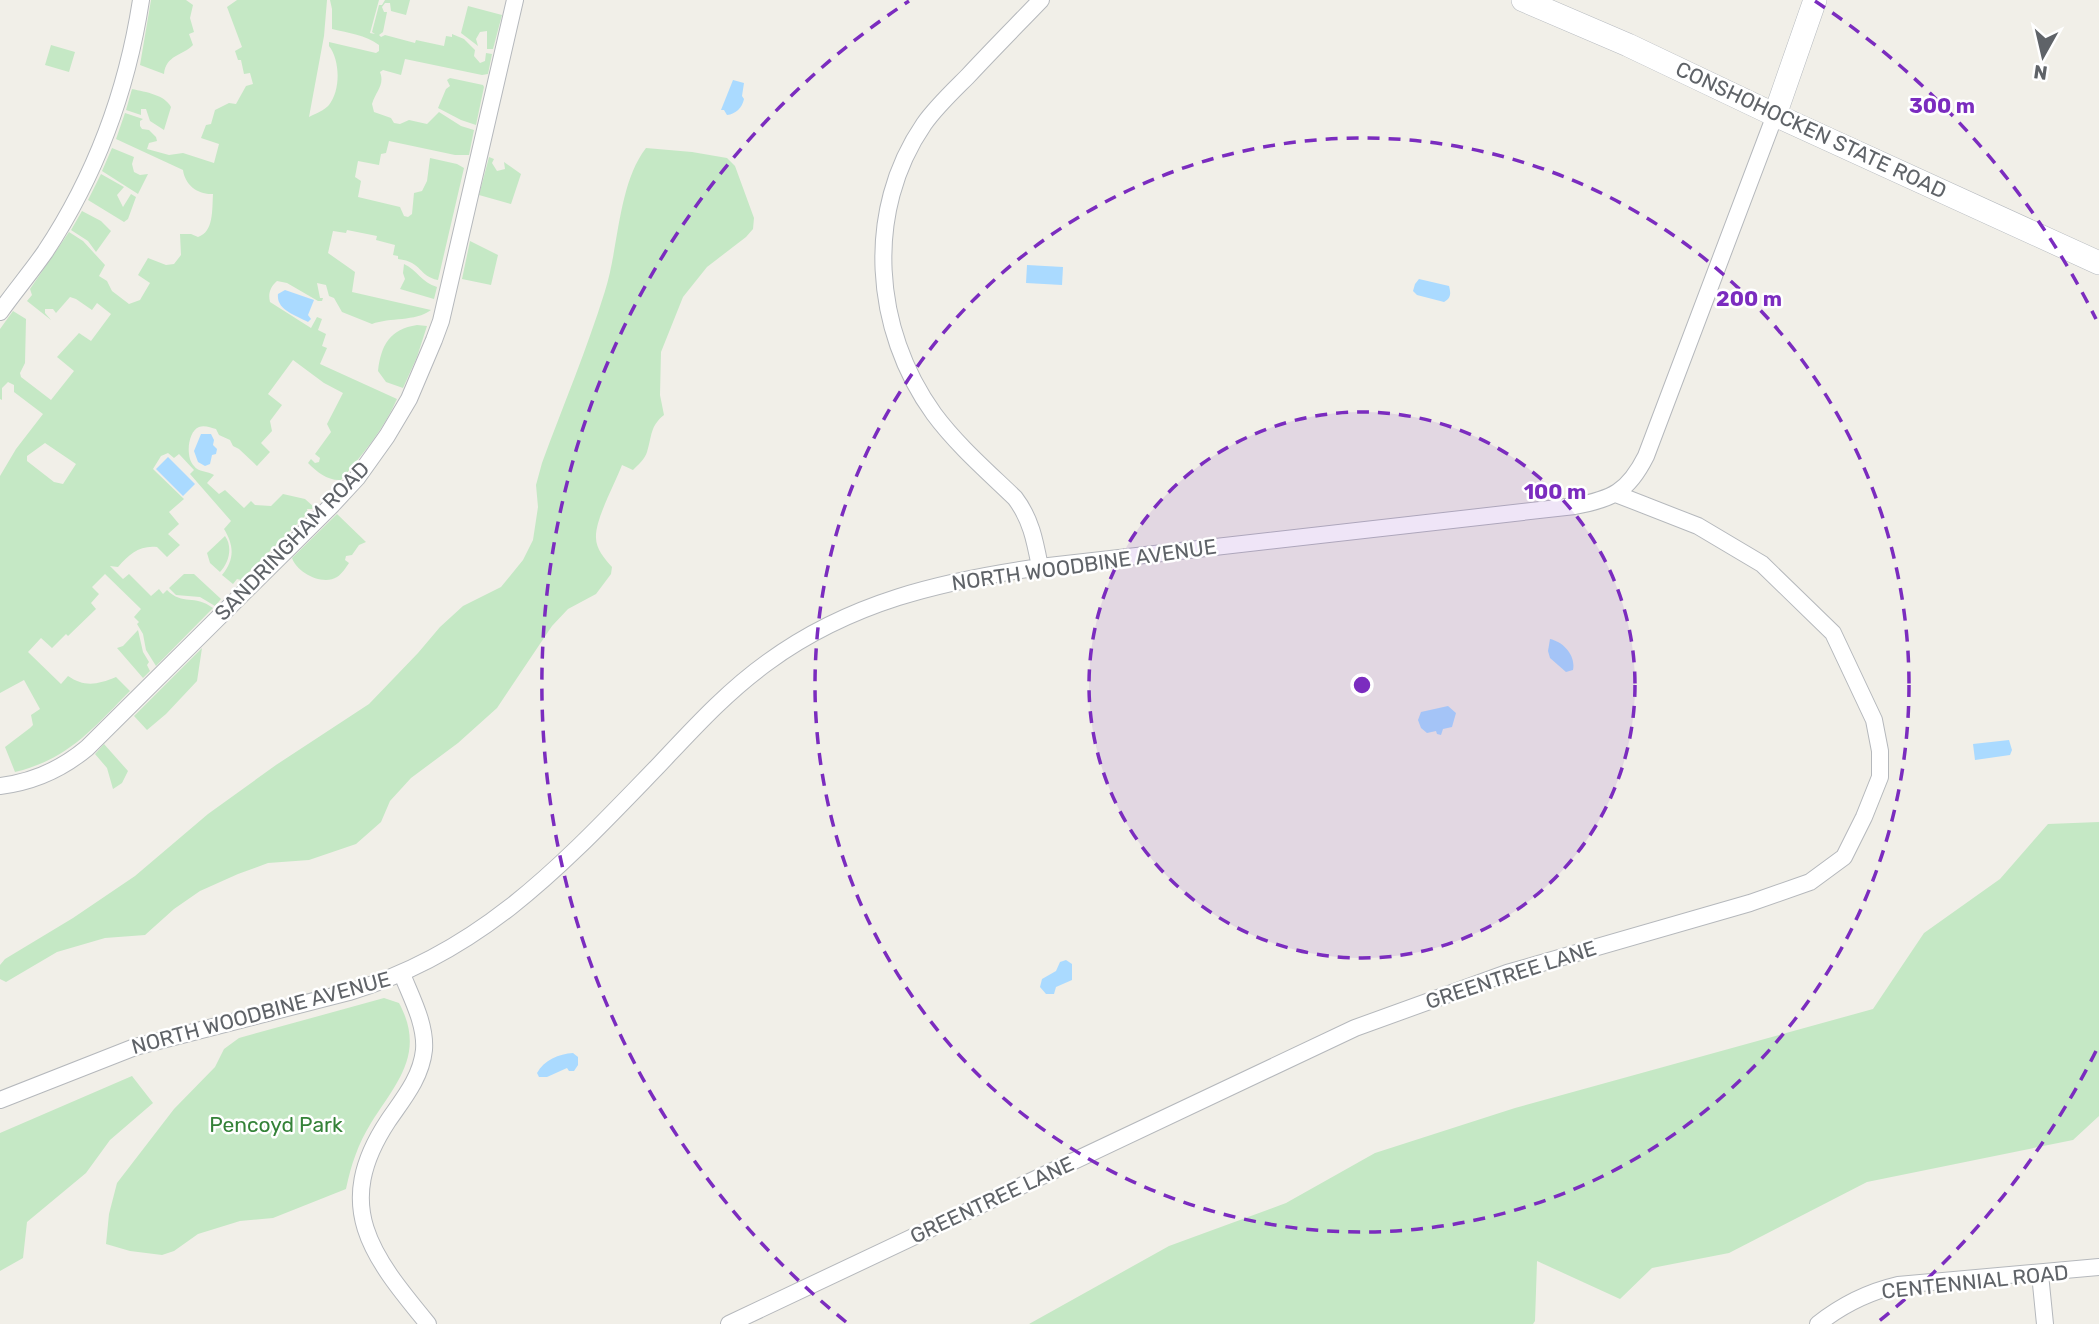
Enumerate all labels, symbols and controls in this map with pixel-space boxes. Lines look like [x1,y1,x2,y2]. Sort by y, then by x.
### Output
north arrow [2008,21,2078,91]
street label: CONSHOHOCKEN STATE ROAD [1672,56,1950,203]
text: N [2032,60,2049,85]
text: 300 m [1909,93,1975,118]
text: 200 m [1716,286,1782,311]
street label: SANDRINGHAM ROAD [209,456,374,625]
text: 100 m [1524,479,1586,504]
street label: NORTH WOODBINE AVENUE [950,534,1218,595]
centre of rings [1350,673,1374,697]
street label: GREENTREE LANE [1422,935,1599,1014]
street label: NORTH WOODBINE AVENUE [129,966,393,1059]
park label: Pencoyd Park [209,1112,343,1137]
street label: GREENTREE LANE [906,1151,1078,1248]
street label: CENTENNIAL ROAD [1880,1259,2070,1304]

